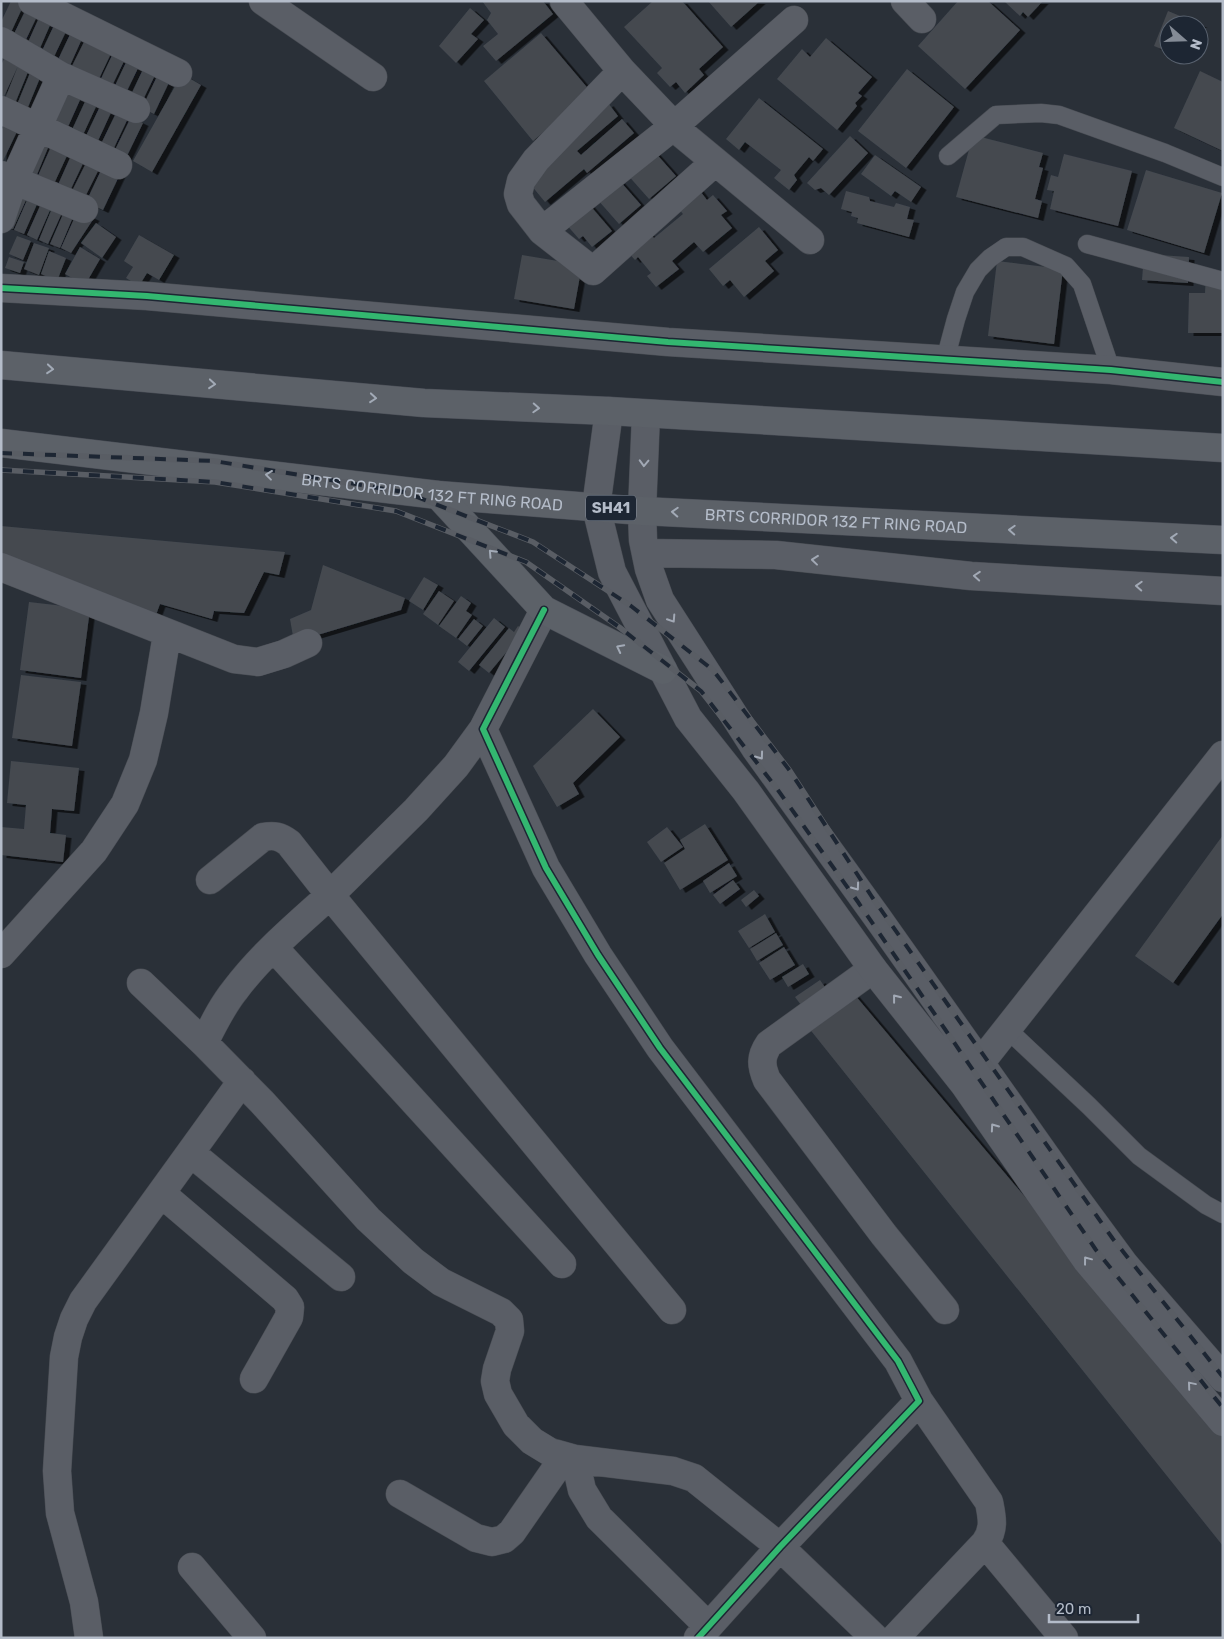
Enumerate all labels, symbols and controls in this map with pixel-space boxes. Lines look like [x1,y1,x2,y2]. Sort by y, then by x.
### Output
north arrow [1159,15,1209,65]
text: N [1186,37,1205,52]
one-way arrow [46,363,54,374]
one-way arrow [208,378,216,389]
one-way arrow [370,392,378,403]
one-way arrow [532,402,540,413]
one-way arrow [639,460,649,467]
one-way arrow [265,470,273,481]
street label: BRTS CORRIDOR 132 FT RING ROAD [300,470,564,515]
road number: SH41 [586,496,636,520]
street label: BRTS CORRIDOR 132 FT RING ROAD [704,505,968,537]
one-way arrow [670,507,678,518]
one-way arrow [1008,524,1016,535]
one-way arrow [1170,532,1178,543]
one-way arrow [489,549,498,558]
one-way arrow [811,554,819,565]
one-way arrow [973,571,981,582]
one-way arrow [1135,581,1143,592]
one-way arrow [666,614,676,623]
one-way arrow [616,644,625,654]
one-way arrow [755,750,763,759]
one-way arrow [850,882,859,891]
one-way arrow [892,994,901,1003]
one-way arrow [991,1123,1000,1133]
one-way arrow [1084,1257,1092,1266]
one-way arrow [1188,1381,1197,1390]
scale bar [1049,1592,1138,1624]
text: 20 m [1056,1600,1091,1618]

